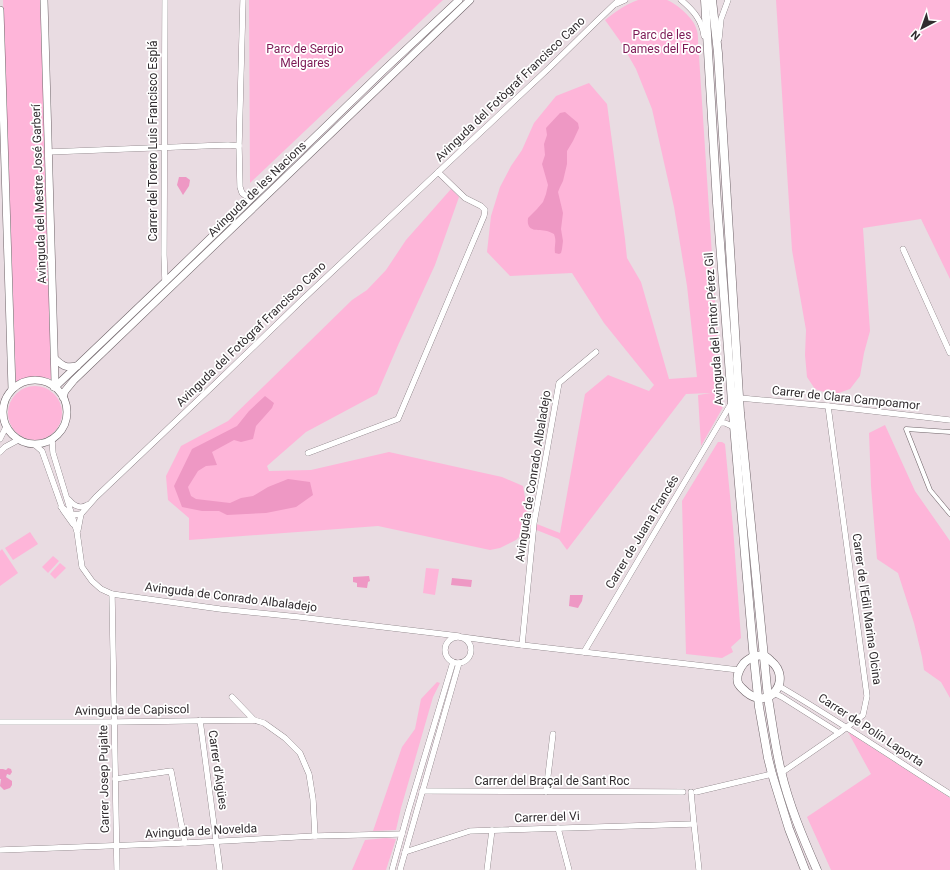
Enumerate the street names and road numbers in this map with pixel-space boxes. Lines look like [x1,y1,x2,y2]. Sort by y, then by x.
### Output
street label: Avinguda del Fotògraf Francisco Cano [432,14,588,164]
street label: Carrer del Torero Luis Francisco Esplá [146,40,160,242]
street label: Avinguda del Mestre José Garberí [29,103,49,284]
street label: Avinguda de les Nacions [205,138,309,240]
street label: Avinguda del Pintor Pérez Gil [702,252,726,406]
street label: Avinguda del Fotògraf Francisco Cano [173,259,329,409]
street label: Carrer de Clara Campoamor [771,383,921,413]
street label: Avinguda de Conrado Albaladejo [513,389,553,563]
street label: Carrer de Juana Francés [603,473,681,591]
street label: Carrer de l'Edil Marina Olcina [849,532,885,686]
street label: Avinguda de Conrado Albaladejo [144,580,318,615]
street label: Carrer de Polín Laporta [816,691,926,769]
street label: Avinguda de Capiscol [74,702,190,718]
street label: Carrer Josep Pujalte [96,725,112,833]
street label: Carrer d'Aigües [205,729,231,811]
street label: Carrer del Braçal de Sant Roc [474,774,630,788]
street label: Carrer del Vi [514,809,580,825]
street label: Avinguda de Novelda [145,821,257,841]

